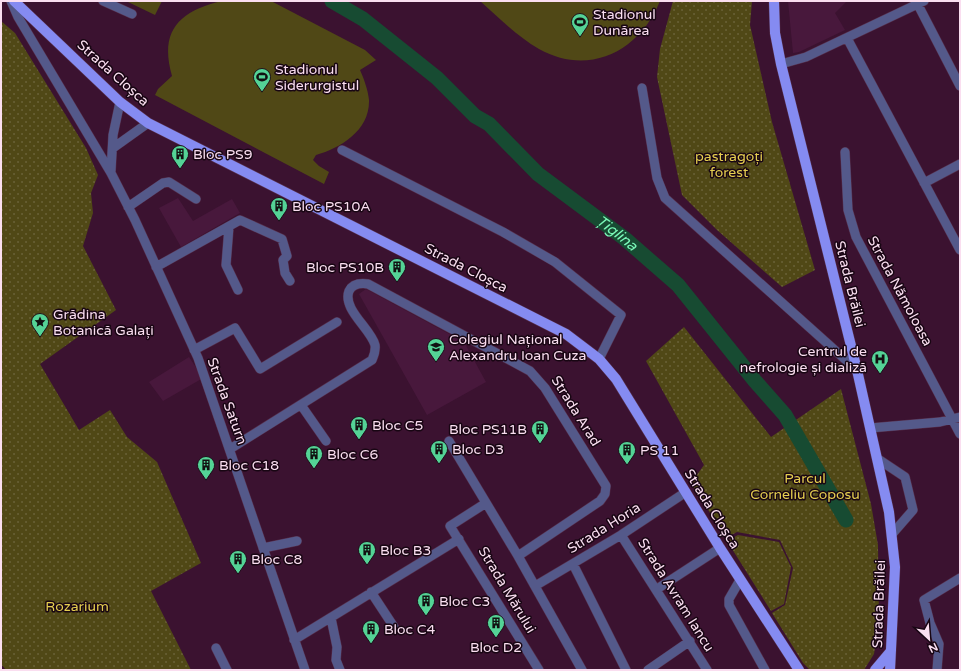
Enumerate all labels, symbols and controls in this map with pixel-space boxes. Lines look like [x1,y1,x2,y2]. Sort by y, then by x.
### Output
place label: Stadionul Dunărea [593,6,656,39]
sports icon: Stadionul Dunărea [570,12,590,37]
street label: Strada Cloșca [73,36,153,110]
place label: Stadionul Siderurgistul [275,61,359,94]
sports icon: Stadionul Siderurgistul [252,67,272,92]
building icon: Bloc PS9 [170,144,190,169]
place label: Bloc PS9 [193,146,253,163]
park label: pastragoți forest [695,148,763,181]
building icon: Bloc PS10A [269,196,289,221]
place label: Bloc PS10A [292,198,371,215]
water label: Țiglina [593,212,642,255]
street label: Strada Nămoloasa [864,233,936,349]
street label: Strada Brăilei [831,239,869,329]
street label: Strada Cloșca [422,240,510,296]
building icon: Bloc PS10B [387,257,407,282]
place label: Bloc PS10B [306,259,384,276]
place label: Grădina Botanică Galați [53,306,154,339]
place icon: Grădina Botanică Galați [30,312,50,337]
place label: Colegiul Național Alexandru Ioan Cuza [449,331,586,364]
school or university icon: Colegiul Național Alexandru Ioan Cuza [426,337,446,362]
place label: Centrul de nefrologie și dializă [740,343,867,376]
hospital icon: Centrul de nefrologie și dializă [870,349,890,374]
street label: Strada Saturn [203,355,251,447]
street label: Strada Arad [548,373,604,449]
building icon: Bloc C5 [349,415,369,440]
place label: Bloc C5 [372,417,423,434]
building icon: Bloc PS11B [530,419,550,444]
place label: Bloc PS11B [449,421,527,438]
building icon: Bloc D3 [429,439,449,464]
building icon: PS 11 [617,440,637,465]
place label: Bloc D3 [452,441,504,458]
place label: PS 11 [640,442,679,459]
building icon: Bloc C6 [304,444,324,469]
place label: Bloc C6 [327,446,378,463]
building icon: Bloc C18 [196,455,216,480]
place label: Bloc C18 [219,457,279,474]
street label: Strada Cloșca [681,466,743,552]
park label: Parcul Corneliu Coposu [750,470,860,503]
street label: Strada Horia [564,499,644,557]
street label: Strada Avram Iancu [634,535,718,655]
building icon: Bloc B3 [357,540,377,565]
place label: Bloc B3 [380,542,431,559]
street label: Strada Mărului [474,544,540,636]
building icon: Bloc C8 [228,549,248,574]
place label: Bloc C8 [251,551,302,568]
street label: Strada Brăilei [869,560,889,648]
building icon: Bloc C3 [416,591,436,616]
place label: Bloc C3 [439,593,490,610]
park label: Rozarium [45,598,109,615]
building icon: Bloc D2 [486,613,506,638]
building icon: Bloc C4 [361,619,381,644]
north arrow [909,619,949,659]
place label: Bloc C4 [384,621,435,638]
place label: Bloc D2 [470,639,522,656]
text: N [926,640,940,655]

